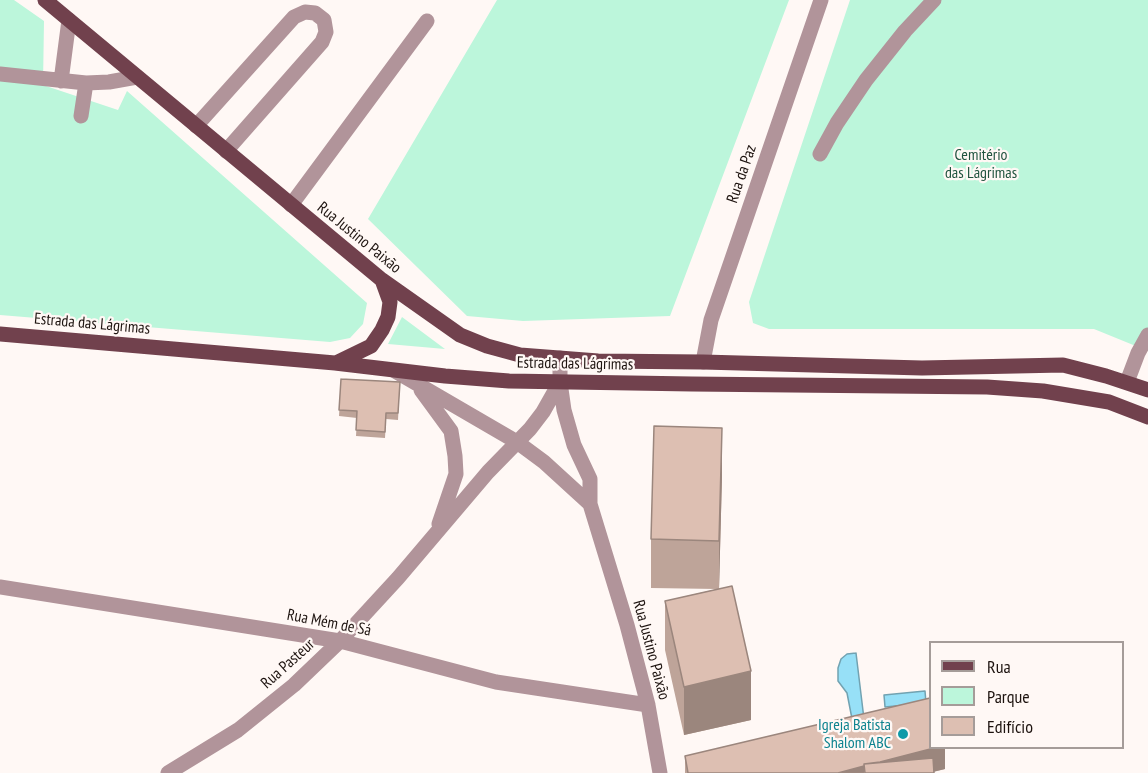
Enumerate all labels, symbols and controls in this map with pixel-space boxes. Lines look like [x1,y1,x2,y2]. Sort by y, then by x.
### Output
street label: Rua da Paz [723,142,761,206]
park label: Cemitério das Lágrimas [945,145,1017,183]
street label: Rua Justino Paixão [313,198,405,278]
street label: Estrada das Lágrimas [33,309,151,339]
street label: Estrada das Lágrimas [517,353,633,375]
street label: Rua Justino Paixão [628,598,674,702]
street label: Rua Mém de Sá [285,605,373,641]
street label: Rua Pasteur [257,635,319,693]
legend [929,641,1124,749]
text: Rua [987,655,1011,678]
text: Parque [987,685,1030,708]
place label: Igreja Batista Shalom ABC [818,715,891,753]
text: Edifício [987,715,1033,738]
marker: Igreja Batista Shalom ABC [896,727,910,741]

